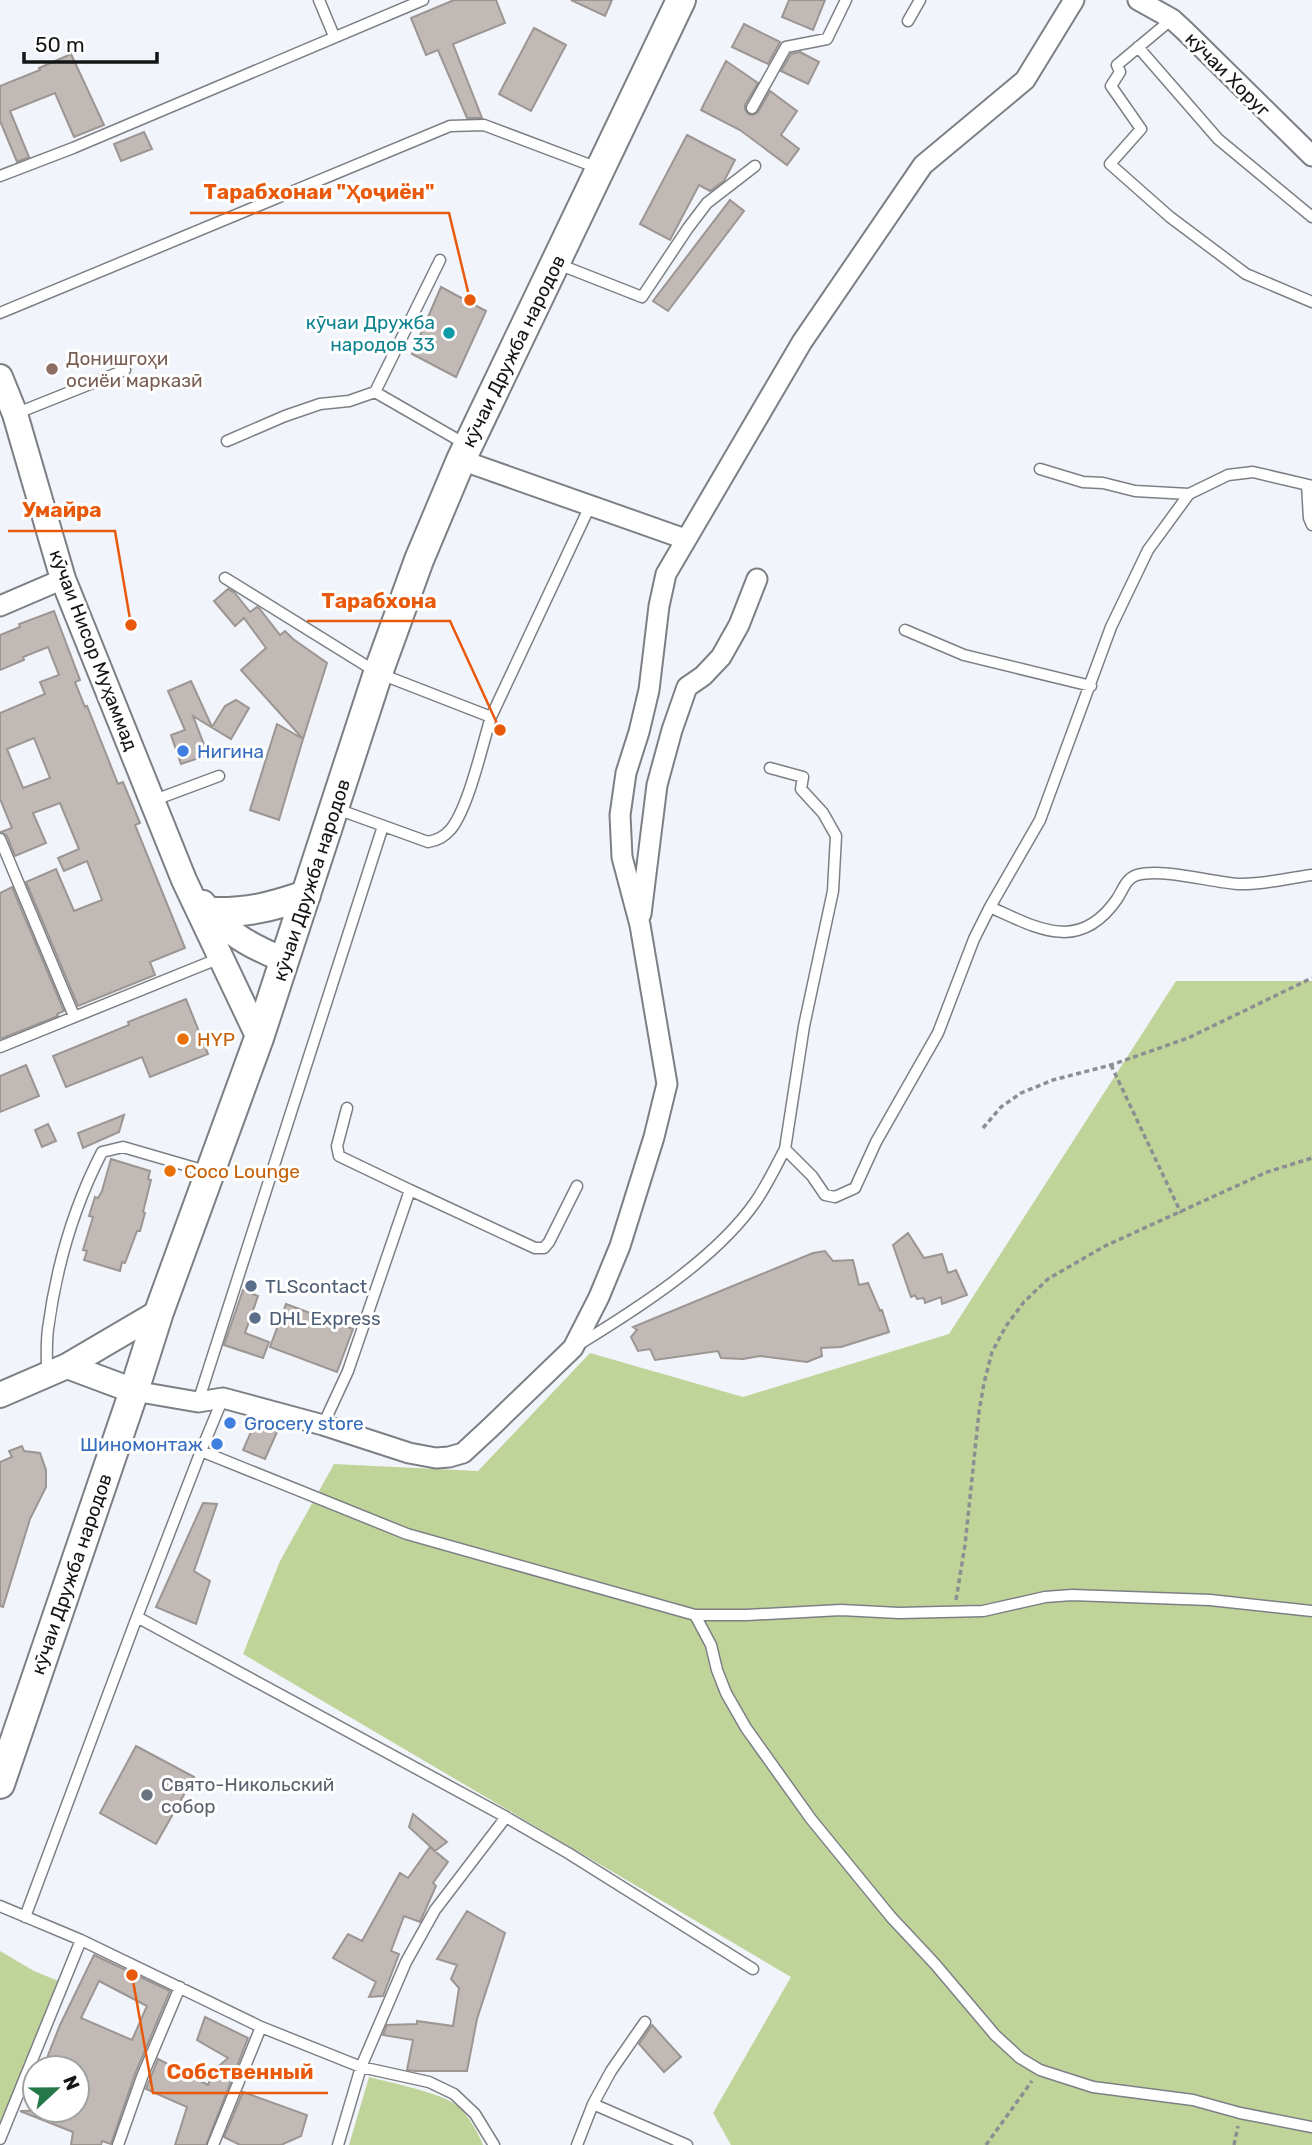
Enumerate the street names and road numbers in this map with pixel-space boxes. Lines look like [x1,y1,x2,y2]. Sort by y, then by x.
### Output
street label: кӯчаи Хоруг [1181,27,1275,121]
street label: кӯчаи Дружба народов [457,251,570,451]
street label: кӯчаи Нисор Муҳаммад [45,546,143,754]
street label: кӯчаи Дружба народов [268,776,355,984]
street label: кӯчаи Дружба народов [26,1471,117,1678]

